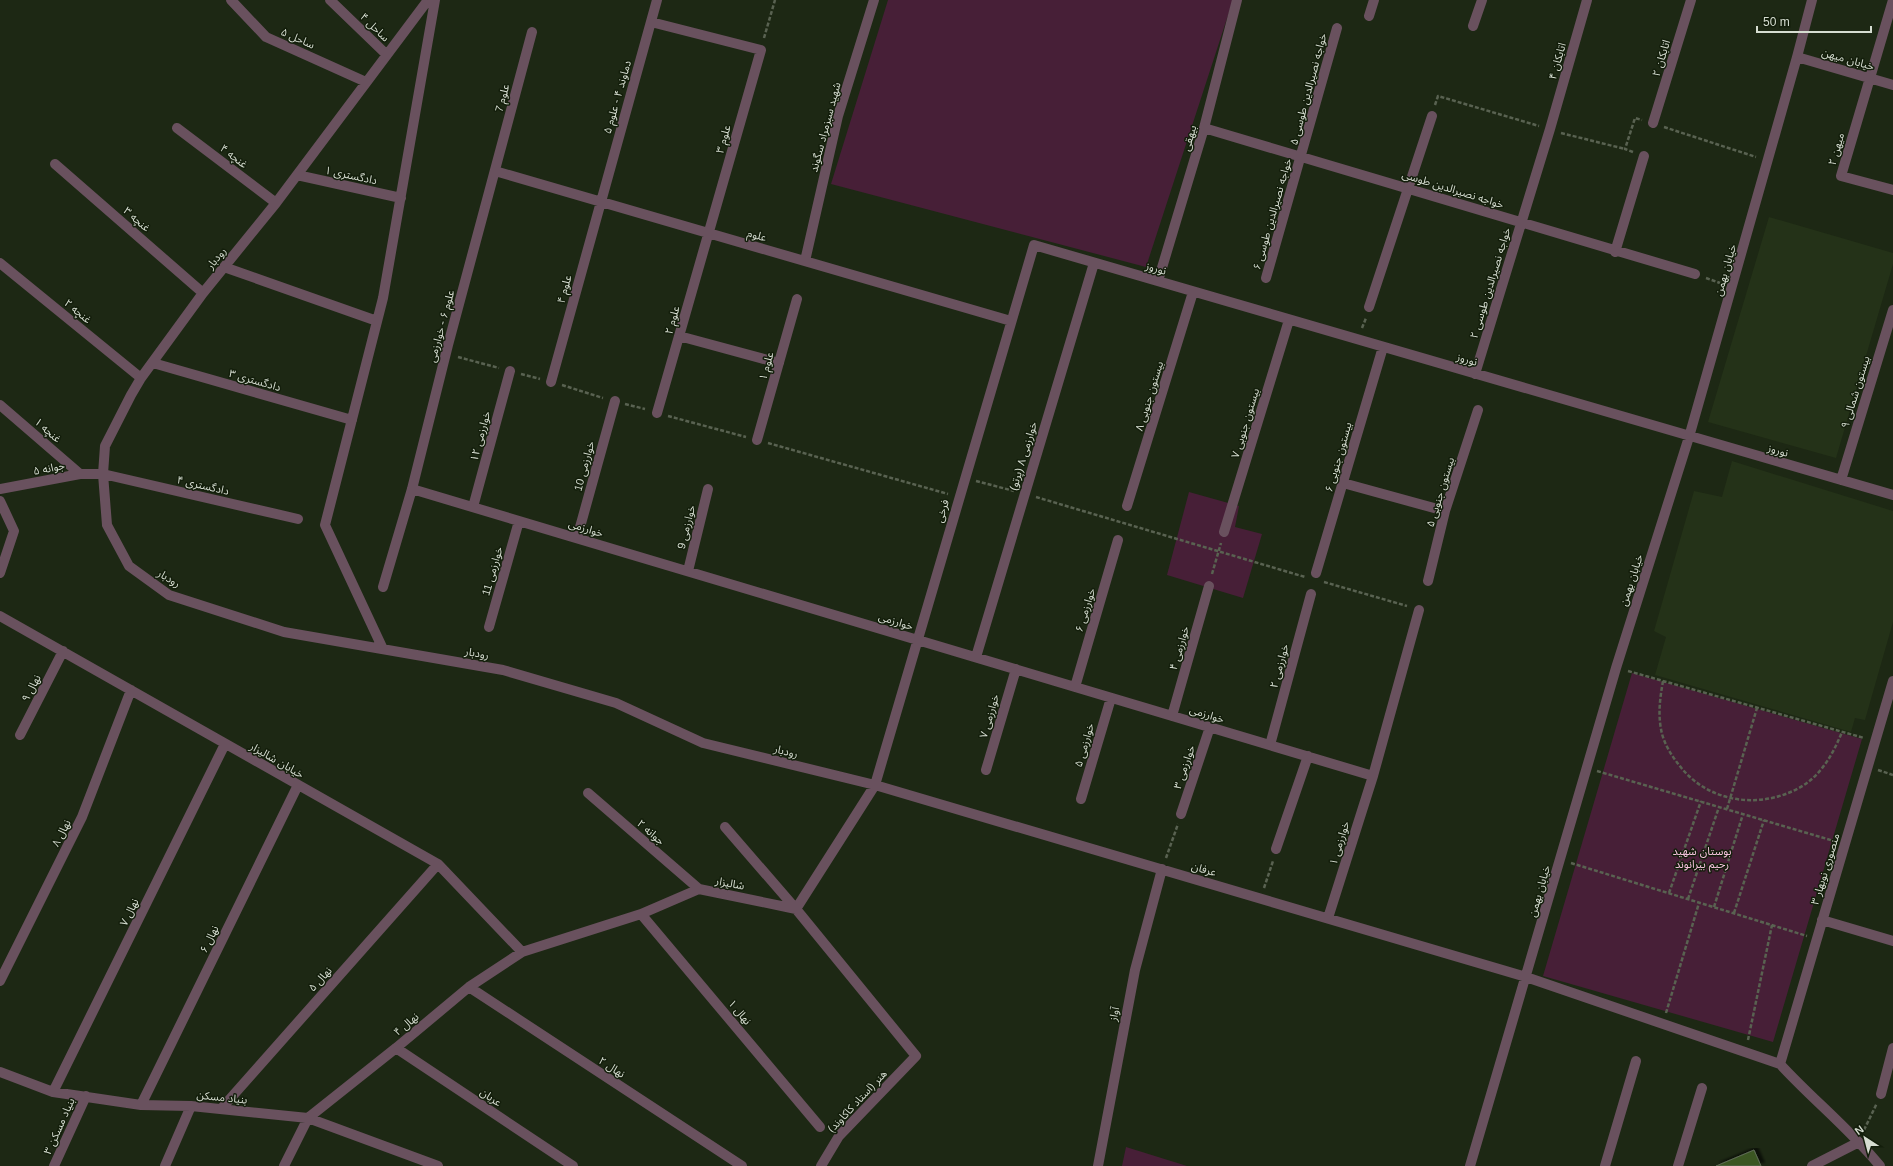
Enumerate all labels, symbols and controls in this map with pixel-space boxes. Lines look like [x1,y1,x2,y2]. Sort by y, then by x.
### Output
scale bar [1757,8,1871,34]
street label: ساحل ۴ [357,10,392,45]
text: 50 m [1763,15,1790,29]
street label: ساحل ۵ [279,25,317,52]
street label: خواجه نصیرالدین طوسی ۵ [1287,31,1330,146]
street label: اتابکان ۲ [1650,38,1673,78]
street label: اتابکان ۴ [1546,41,1569,81]
street label: خیابان میهن [1820,46,1876,73]
street label: دماوند ۴ - علوم ۵ [601,59,635,136]
street label: شهید سبزمراد سگوند [807,80,844,174]
street label: علوم 7 [493,82,514,114]
street label: علوم ۳ [713,123,735,155]
street label: بیهقی [1180,124,1199,153]
street label: میهن ۲ [1826,131,1847,167]
street label: غنچه ۴ [217,142,250,172]
street label: خواجه نصیرالدین طوسی ۶ [1250,156,1295,271]
street label: دادگستری ۱ [324,164,378,187]
street label: خواجه نصیرالدین طوسی [1400,168,1506,211]
street label: غنچه ۳ [120,204,153,236]
street label: خواجه نصیرالدین طوسی ۲ [1467,226,1514,340]
street label: علوم [745,227,768,245]
street label: خیابان بهمن [1712,242,1739,298]
street label: رودبار [203,245,229,273]
street label: نوروز [1143,259,1168,278]
street label: علوم ۴ [554,273,576,305]
street label: علوم ۶ - خوارزمی [426,288,458,364]
street label: غنچه ۲ [61,297,94,327]
street label: علوم ۲ [662,304,684,336]
street label: علوم ۱ [756,350,778,382]
street label: نوروز [1454,350,1479,369]
street label: بیستون شمالی ۹ [1838,354,1873,430]
street label: بیستون جنوبی ۸ [1133,360,1166,433]
street label: دادگستری ۳ [228,367,282,394]
street label: بیستون جنوبی ۷ [1229,387,1262,460]
street label: خوارزمی ۱۲ [468,409,494,463]
street label: غنچه ۱ [31,415,64,447]
street label: خوارزمی ۸ (پرتو) [1007,420,1041,492]
street label: بیستون جنوبی ۶ [1322,421,1355,494]
street label: خوارزمی 10 [572,439,598,492]
street label: نوروز [1765,441,1790,460]
street label: بیستون جنوبی ۵ [1424,456,1457,529]
street label: جوانه ۵ [32,459,67,478]
street label: دادگستری ۴ [176,473,230,498]
street label: فرخی [933,498,952,524]
street label: خوارزمی 9 [675,503,698,551]
street label: خوارزمی [567,517,605,540]
street label: خوارزمی 11 [479,545,506,597]
street label: خیابان بهمن [1617,552,1646,608]
street label: رودبار [154,566,183,590]
street label: خوارزمی ۶ [1073,586,1098,634]
street label: خوارزمی [877,610,915,633]
street label: خوارزمی ۴ [1167,624,1192,672]
street label: خوارزمی ۲ [1267,642,1292,690]
street label: رودبار [463,645,490,662]
street label: نهال ۹ [19,672,43,704]
street label: خوارزمی ۷ [977,692,1002,740]
street label: خوارزمی [1188,703,1226,726]
street label: خوارزمی ۵ [1072,721,1097,769]
street label: خیابان شالیزار [247,739,306,781]
street label: رودبار [771,742,799,761]
street label: خوارزمی ۳ [1171,743,1198,791]
street label: نهال ۸ [49,817,73,849]
street label: جوانه ۲ [634,817,667,848]
street label: خوارزمی ۱ [1327,819,1352,867]
street label: منصوری نوبهار ۳ [1808,832,1843,906]
park label: بوستان شهید رحیم بیرانوند [1673,845,1731,873]
street label: عرفان [1190,860,1218,879]
street label: خیابان بهمن [1526,863,1553,919]
street label: شالیزار [713,874,746,893]
street label: نهال ۷ [117,896,141,928]
street label: نهال ۶ [197,923,221,955]
street label: نهال ۵ [306,964,334,994]
street label: نهال ۱ [726,997,754,1027]
street label: آواز [1107,1005,1122,1023]
street label: نهال ۴ [391,1010,421,1038]
street label: نهال ۲ [597,1054,627,1080]
street label: هنر (استاد کاکاوند) [825,1067,890,1135]
street label: عربان [477,1086,504,1110]
street label: بنیاد مسکن [196,1088,248,1107]
street label: بنیاد مسکن ۳ [41,1096,78,1156]
north arrow [1845,1118,1885,1158]
text: N [1852,1123,1866,1137]

